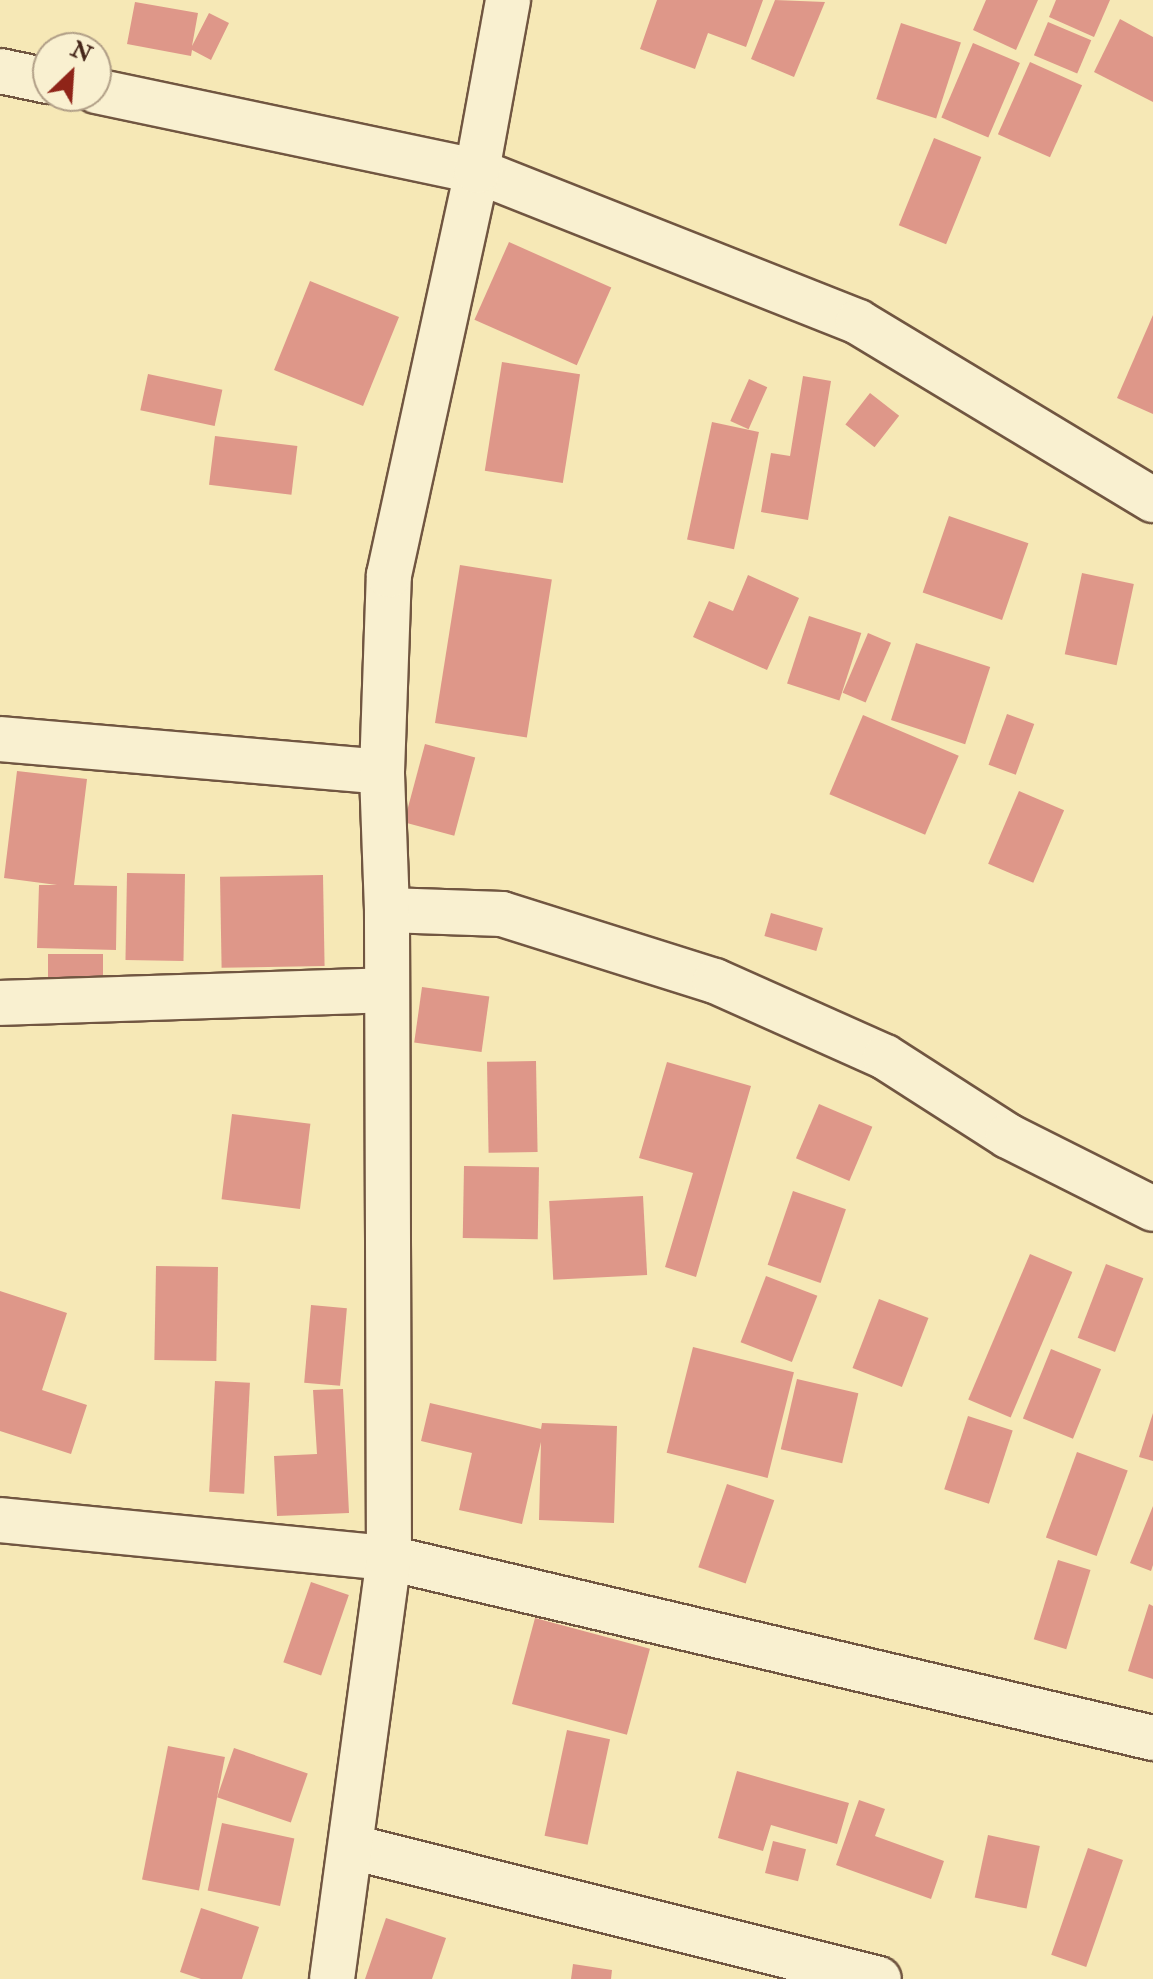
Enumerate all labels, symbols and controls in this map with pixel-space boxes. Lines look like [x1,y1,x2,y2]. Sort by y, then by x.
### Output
north arrow [32,32,112,112]
text: N [66,35,96,69]

